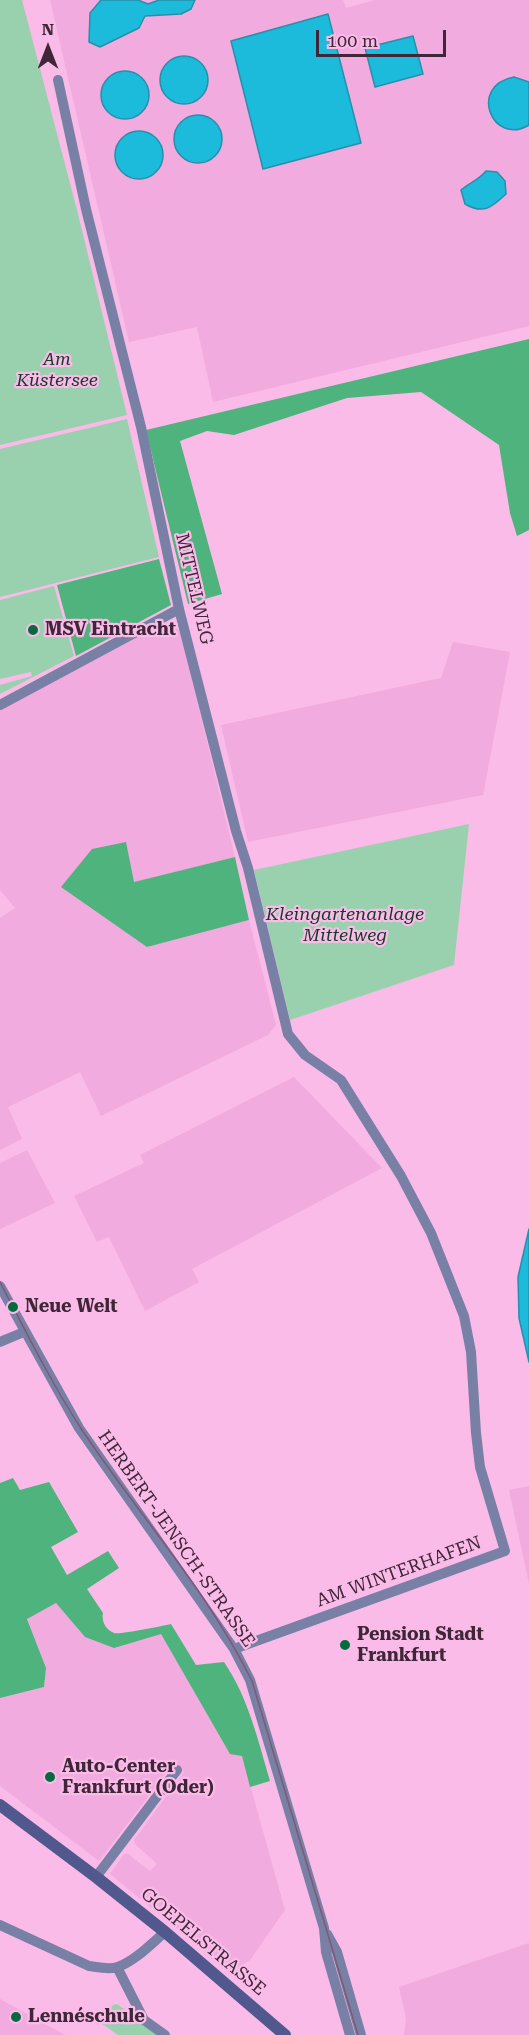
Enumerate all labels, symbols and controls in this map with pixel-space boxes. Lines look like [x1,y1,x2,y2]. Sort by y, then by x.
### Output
north arrow [18,18,78,78]
scale bar [319,18,450,56]
text: N [42,20,54,39]
text: 100 m [327,30,378,51]
park label: Am Küstersee [16,349,98,392]
street label: MITTELWEG [171,531,217,647]
place label: MSV Eintracht [45,619,176,641]
marker: MSV Eintracht [26,623,40,637]
park label: Kleingartenanlage Mittelweg [266,904,424,946]
place label: Neue Welt [25,1296,118,1318]
marker: Neue Welt [6,1300,20,1314]
street label: HERBERT-JENSCH-STRASSE [93,1427,259,1651]
street label: AM WINTERHAFEN [314,1532,484,1612]
place label: Pension Stadt Frankfurt [357,1624,484,1666]
marker: Pension Stadt Frankfurt [338,1638,352,1652]
place label: Auto-Center Frankfurt (Oder) [62,1756,214,1798]
marker: Auto-Center Frankfurt (Oder) [43,1770,57,1784]
street label: GOEPELSTRASSE [136,1884,270,2000]
place label: Lennéschule [28,2006,145,2028]
marker: Lennéschule [9,2010,23,2024]

